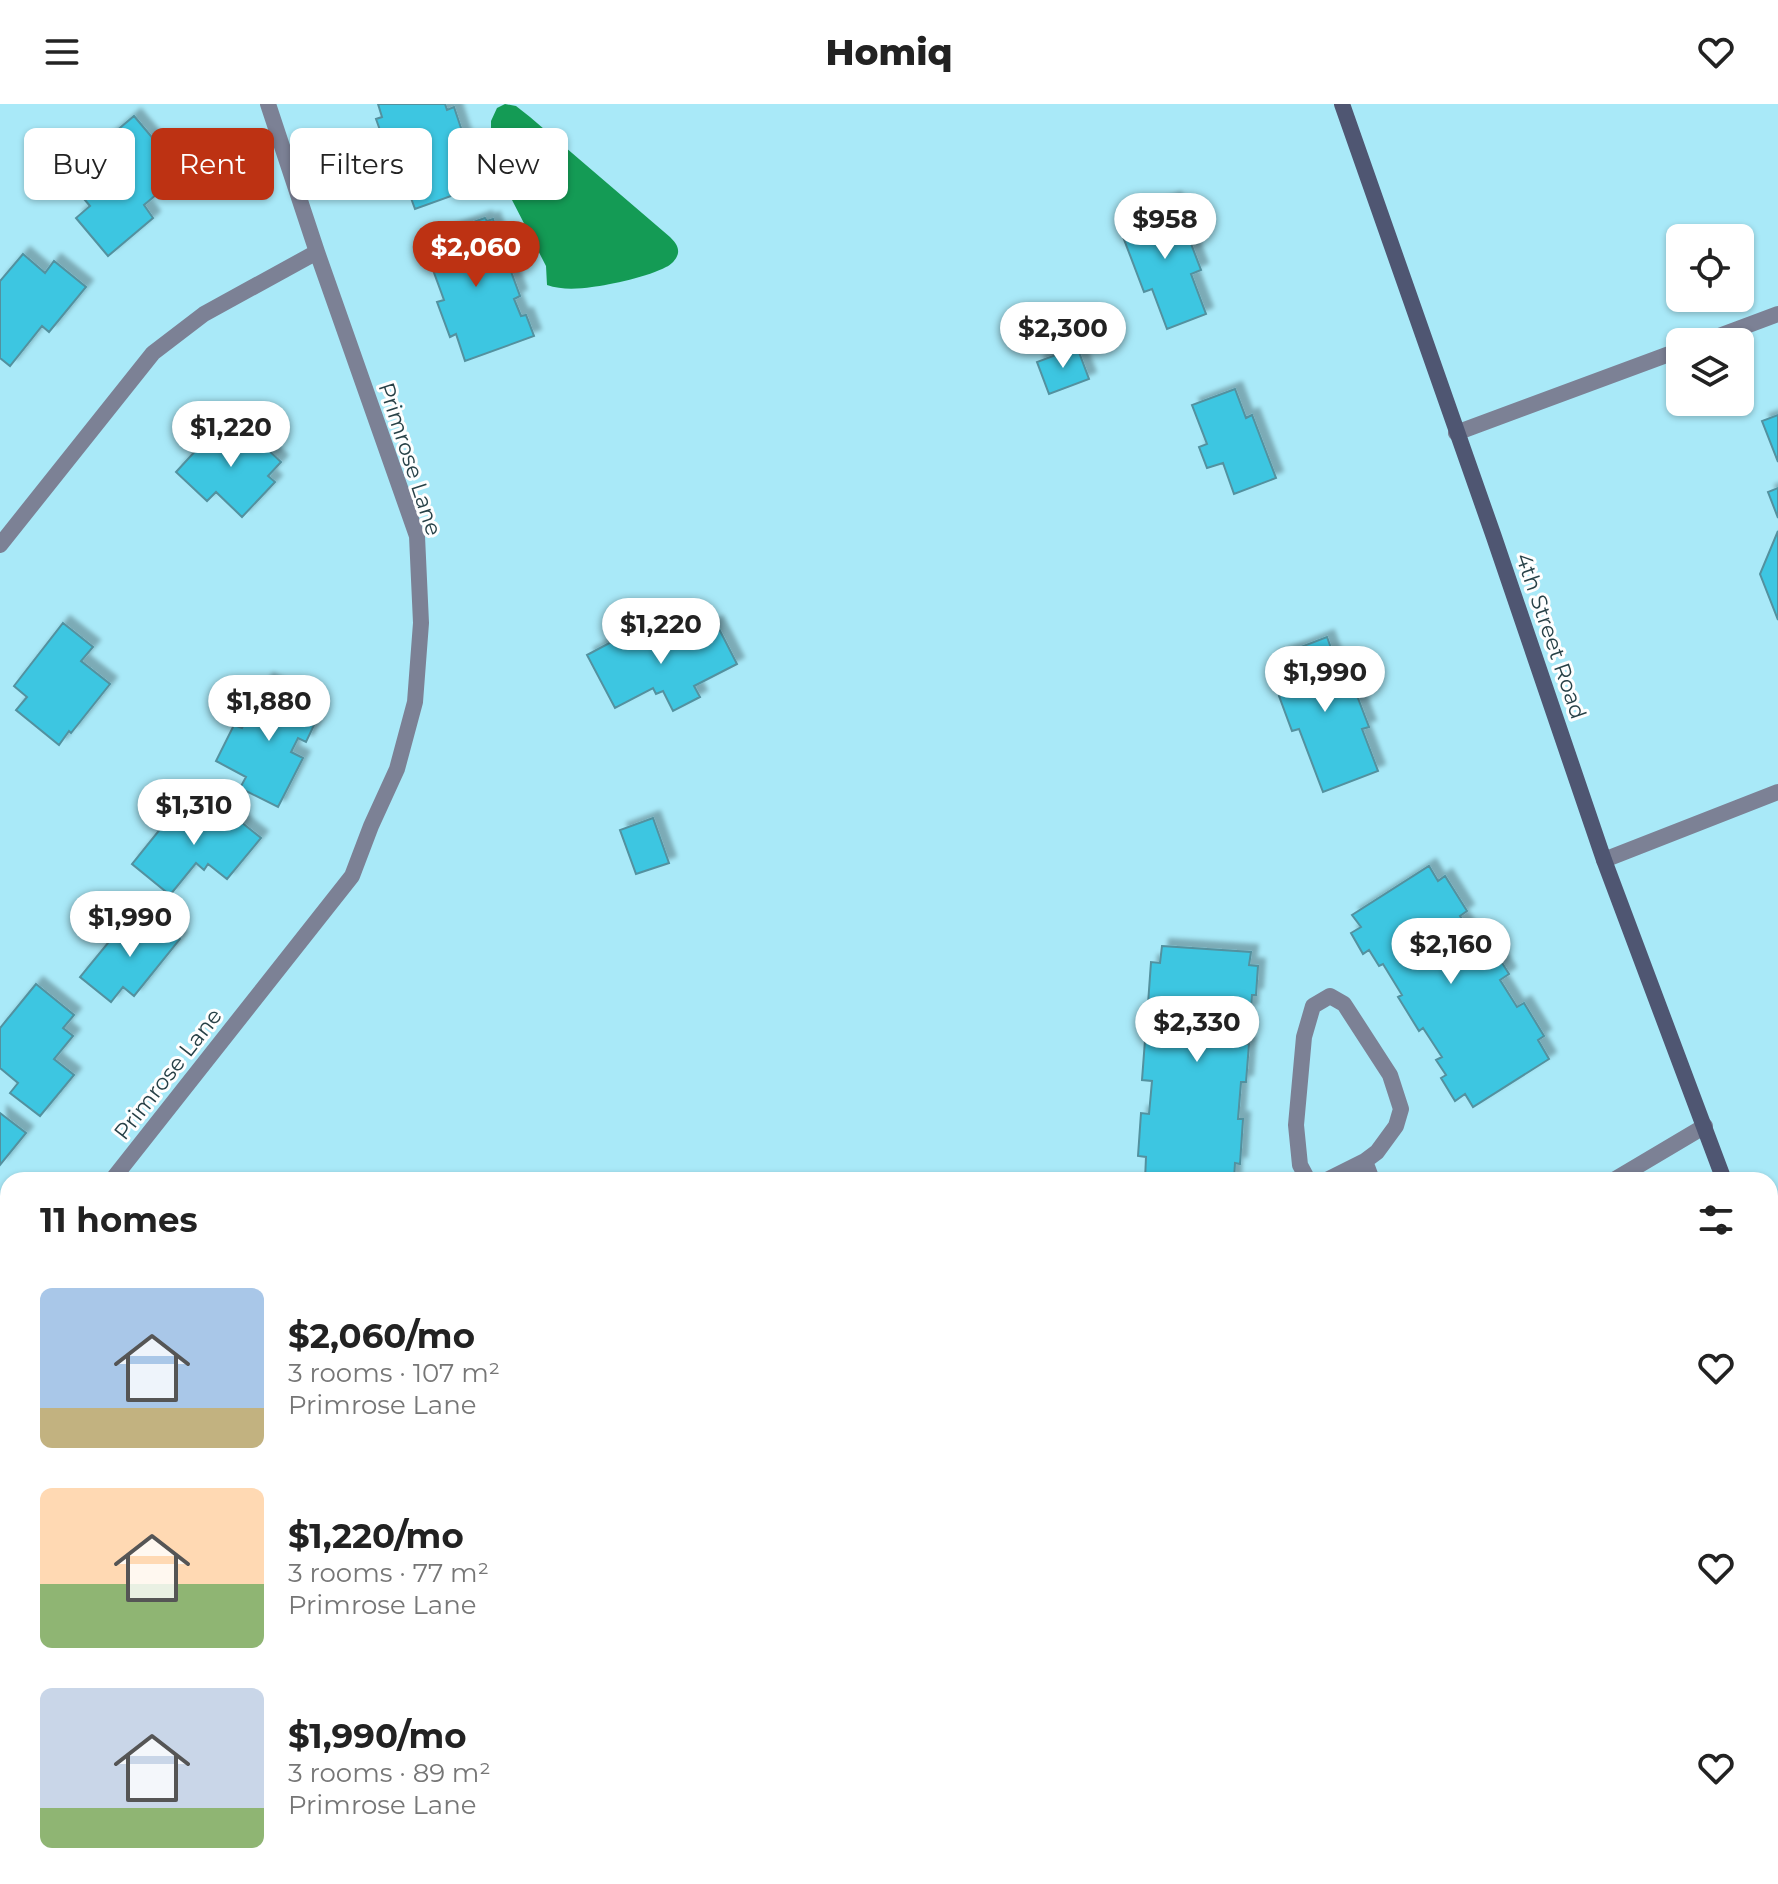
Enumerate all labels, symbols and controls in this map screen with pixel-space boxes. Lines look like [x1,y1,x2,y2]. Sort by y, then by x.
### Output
icon: menu [40,30,84,74]
text: Homiq [826,30,952,74]
icon: heart [1694,30,1738,74]
chip: Buy [24,128,135,200]
chip: Rent [151,128,274,200]
chip: Filters [290,128,432,200]
chip: New [448,128,568,200]
pin: $958 [1118,193,1212,261]
text: $958 [1132,203,1198,235]
pin: $2,060 [411,221,541,289]
map controls [1666,224,1754,416]
button: locate [1666,224,1754,312]
text: $2,060 [431,231,521,263]
pin: $2,300 [998,302,1128,370]
text: $2,300 [1018,312,1108,344]
button: layers [1666,328,1754,416]
street label: Primrose Lane [373,379,447,539]
pin: $1,220 [166,401,296,469]
text: $1,220 [190,411,272,443]
street label: 4th Street Road [1510,549,1592,723]
pin: $1,220 [596,598,726,666]
text: $1,220 [620,608,702,640]
pin: $1,990 [1260,646,1390,714]
text: $1,990 [1283,656,1367,688]
pin: $1,880 [204,675,334,743]
text: $1,880 [226,685,312,717]
pin: $1,310 [129,779,259,847]
text: $1,310 [156,789,232,821]
pin: $1,990 [65,891,195,959]
text: $1,990 [88,901,172,933]
pin: $2,160 [1386,918,1516,986]
text: $2,160 [1410,928,1492,960]
pin: $2,330 [1132,996,1262,1064]
street label: Primrose Lane [108,1003,228,1145]
text: $2,330 [1153,1006,1241,1038]
icon: filters [1694,1198,1738,1242]
text: 11 homes [40,1199,198,1241]
text: $2,060/mo [288,1315,475,1357]
icon: home [104,1320,200,1416]
icon: heart [1694,1346,1738,1390]
text: 3 rooms · 107 m² [288,1357,500,1389]
text: Primrose Lane [288,1389,476,1421]
text: $1,220/mo [288,1515,464,1557]
icon: home [104,1520,200,1616]
icon: heart [1694,1546,1738,1590]
text: 3 rooms · 77 m² [288,1557,489,1589]
text: Primrose Lane [288,1589,476,1621]
text: $1,990/mo [288,1715,467,1757]
icon: home [104,1720,200,1816]
icon: heart [1694,1746,1738,1790]
text: 3 rooms · 89 m² [288,1757,491,1789]
text: Primrose Lane [288,1789,476,1821]

